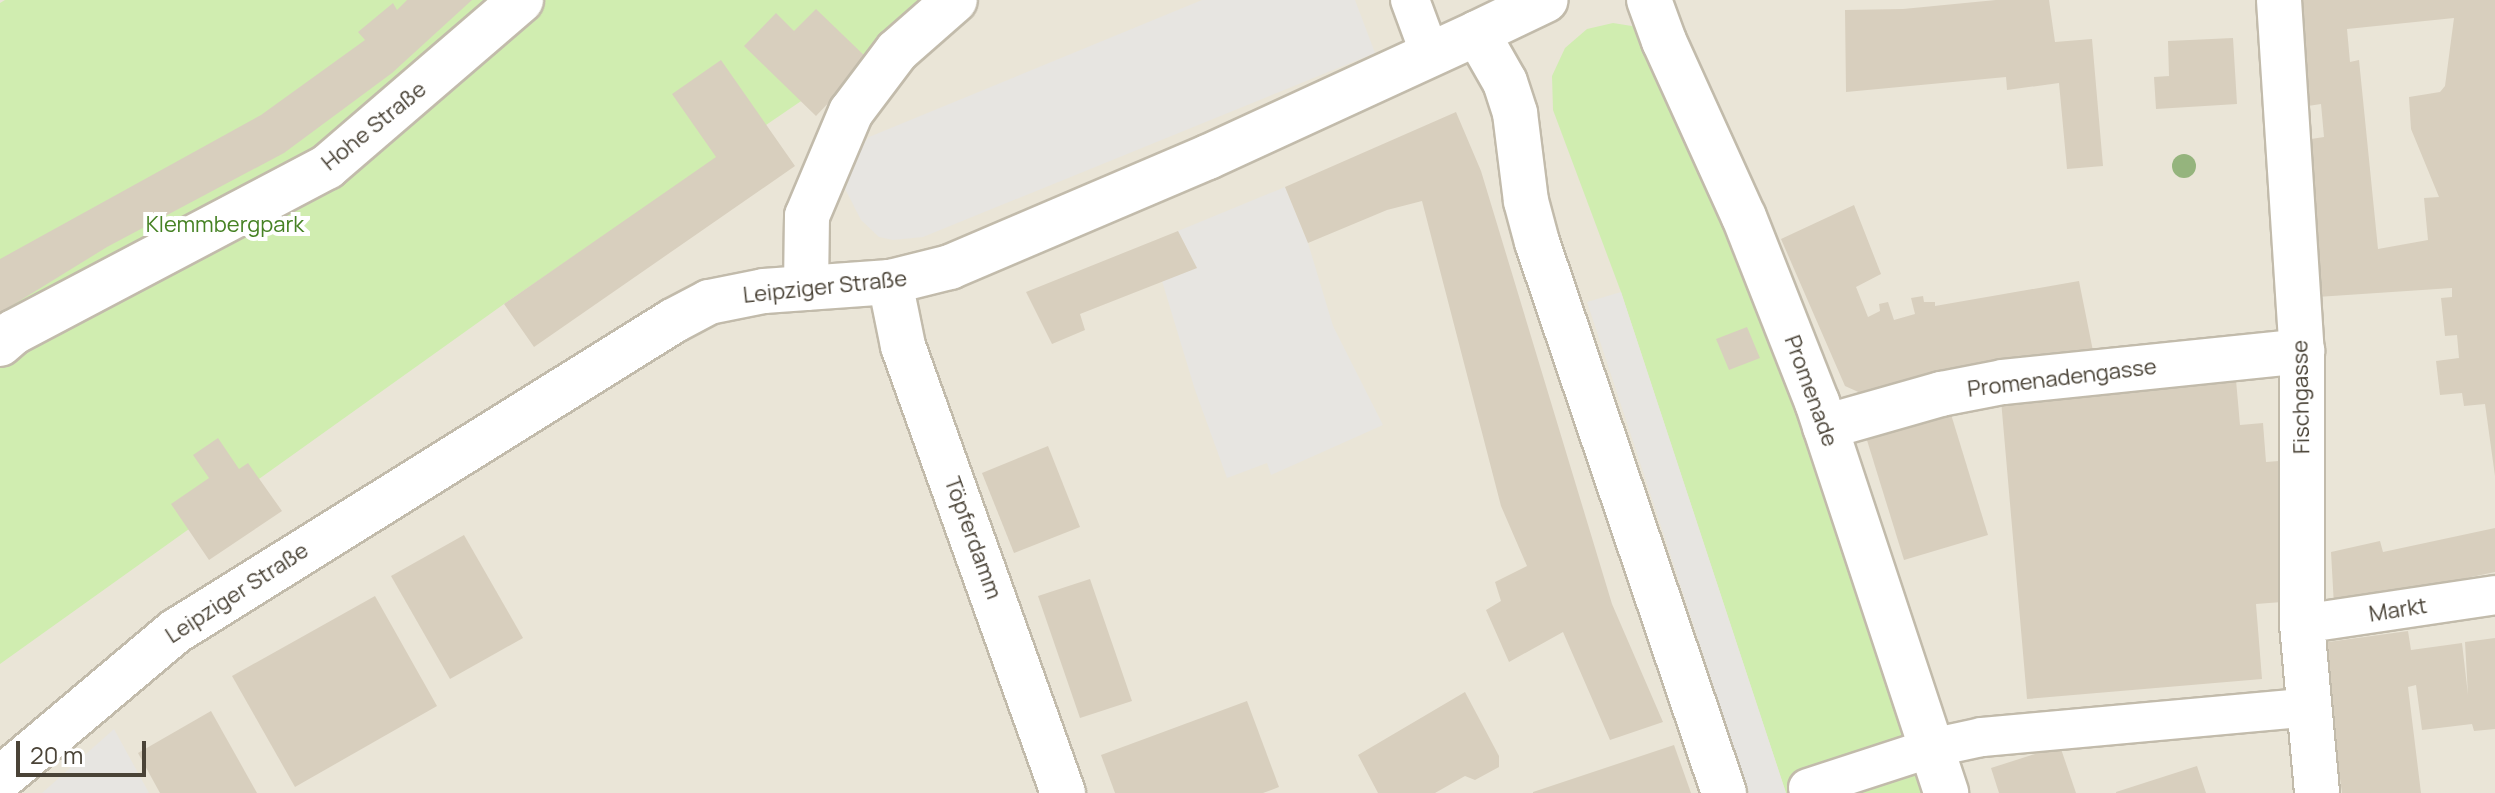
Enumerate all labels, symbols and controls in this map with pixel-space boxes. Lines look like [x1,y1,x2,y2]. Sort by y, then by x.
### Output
street label: Hohe Straße [317,76,431,176]
park label: Klemmbergpark [146,212,304,238]
street label: Leipziger Straße [742,265,908,309]
street label: Promenade [1779,332,1843,450]
street label: Fischgasse [2287,340,2315,454]
street label: Promenadengasse [1966,353,2158,403]
street label: Töpferdamm [939,473,1007,603]
street label: Leipziger Straße [161,537,313,649]
street label: Markt [2367,592,2429,628]
scale bar [20,725,150,775]
text: 20 m [30,738,83,771]

